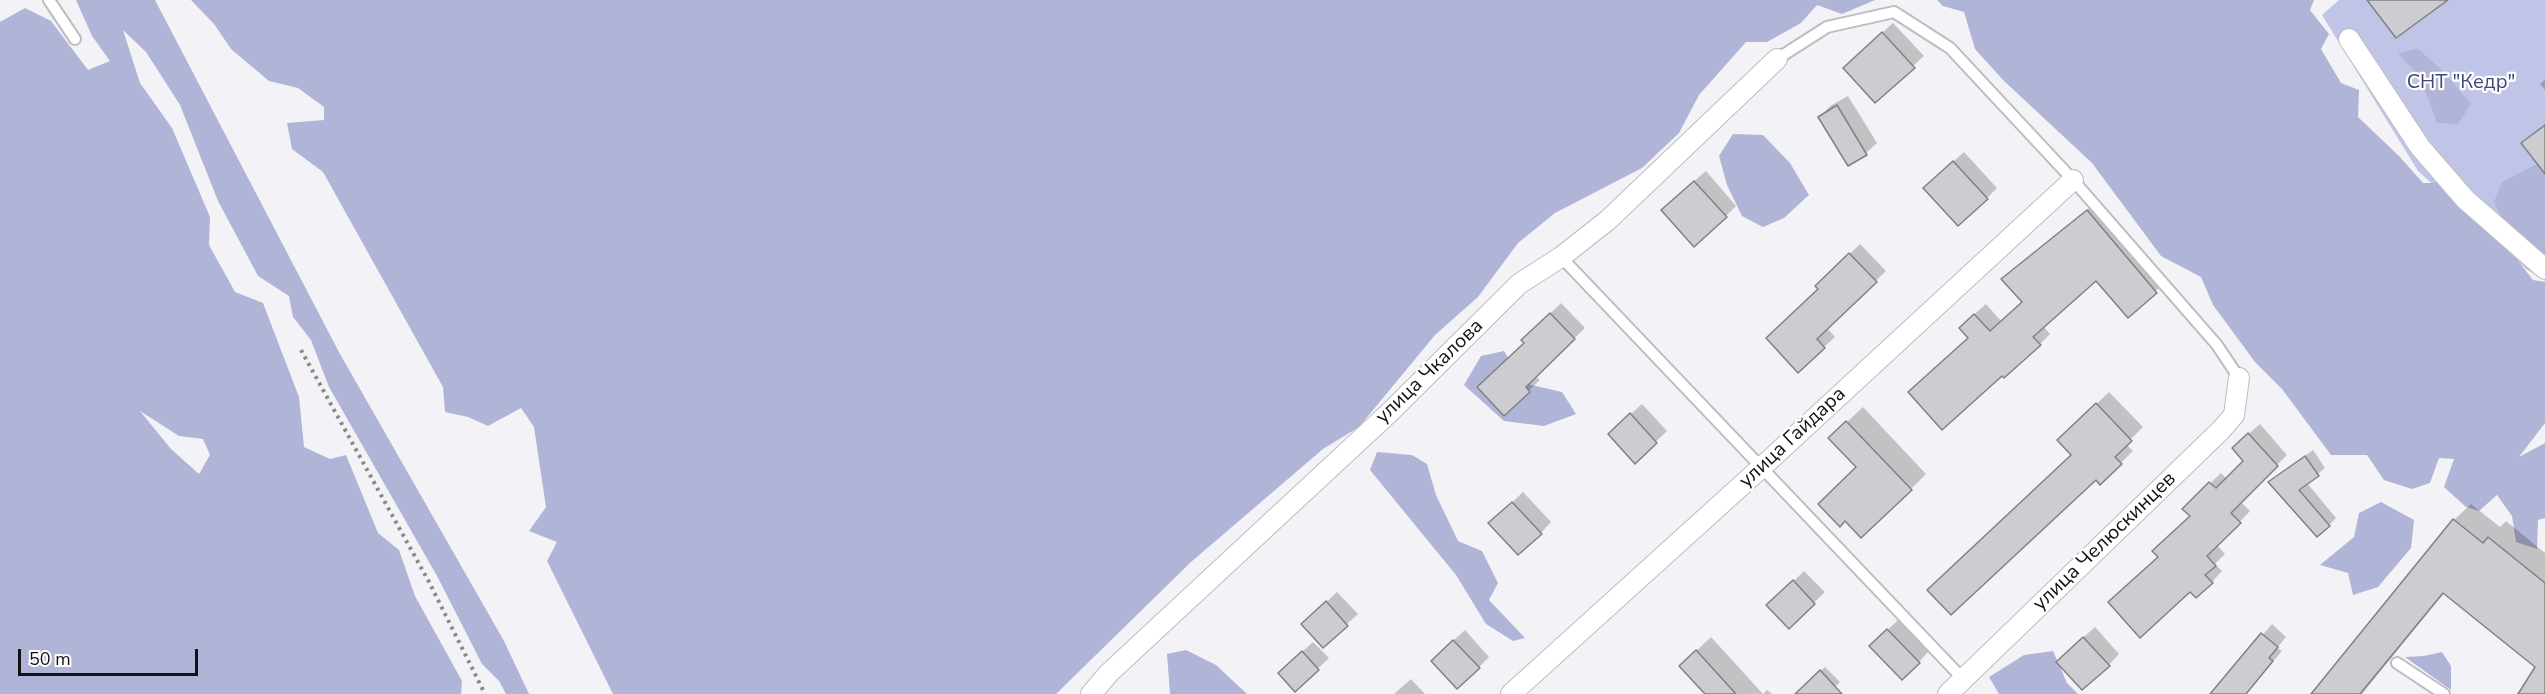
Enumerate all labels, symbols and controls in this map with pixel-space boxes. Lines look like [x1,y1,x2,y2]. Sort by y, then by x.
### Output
park label: СНТ "Кедр" [2407,71,2515,95]
street label: улица Чкалова [1371,315,1489,429]
street label: улица Гайдара [1735,383,1851,493]
street label: улица Челюскинцев [2029,468,2181,616]
scale bar [21,637,201,675]
text: 50 m [29,647,71,671]

